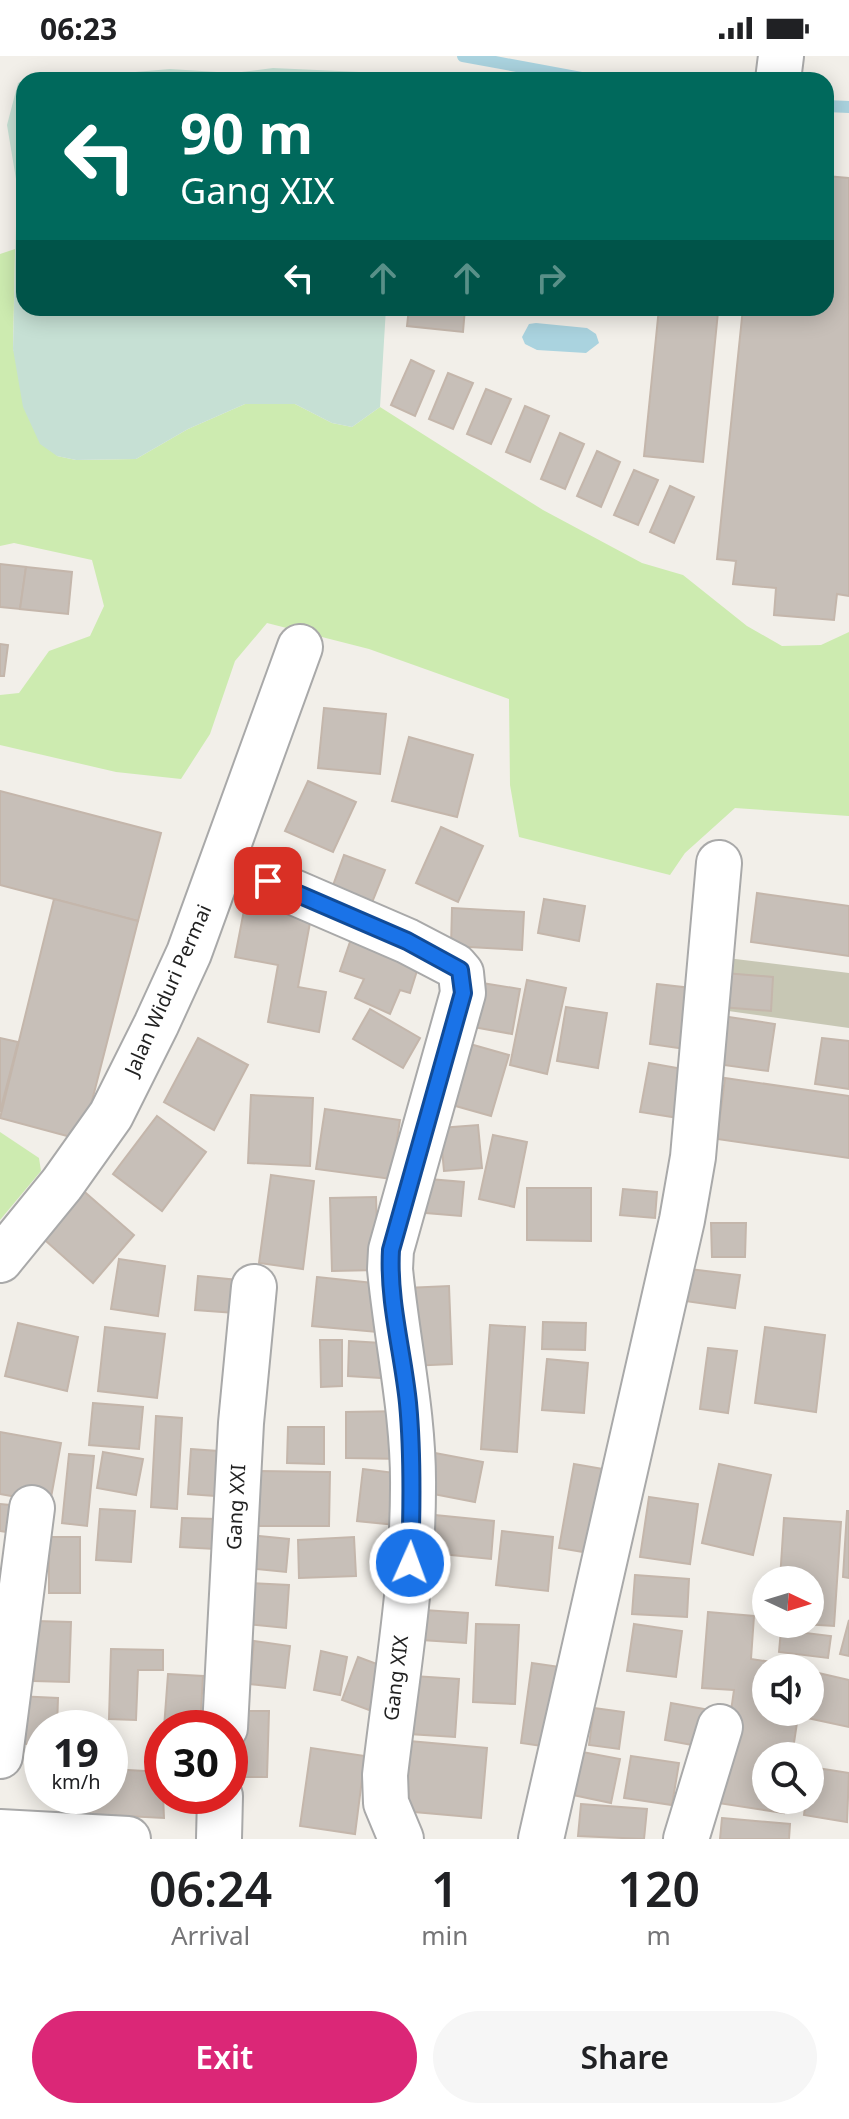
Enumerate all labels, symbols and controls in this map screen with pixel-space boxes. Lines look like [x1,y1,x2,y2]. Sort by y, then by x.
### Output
text: 06:23 [40,8,117,49]
text: 90 m [180,94,313,170]
icon: left [48,104,152,208]
text: Gang XIX [180,166,335,215]
icon: left [277,256,321,300]
icon: ahead [361,256,405,300]
icon: ahead [445,256,489,300]
icon: right [529,256,573,300]
pin [234,847,302,915]
icon: arrive [246,859,290,903]
street label: Jalan Widuri Permai [117,900,217,1081]
street label: Gang XXI [220,1463,251,1551]
position arrow [368,1521,452,1605]
north arrow [752,1566,824,1638]
map controls [752,1566,824,1814]
street label: Gang XIX [377,1633,414,1722]
button: sound [752,1654,824,1726]
speed limit sign: 30 [144,1710,248,1814]
text: 19 [53,1724,99,1779]
button: search [752,1742,824,1814]
text: km/h [51,1768,101,1795]
text: 06:24 [149,1856,272,1921]
text: 1 [431,1856,459,1921]
text: 120 [618,1856,700,1921]
text: Arrival [171,1917,250,1953]
text: min [421,1917,468,1953]
text: m [647,1917,671,1953]
button: Exit [32,2011,417,2103]
button: Share [433,2011,817,2103]

